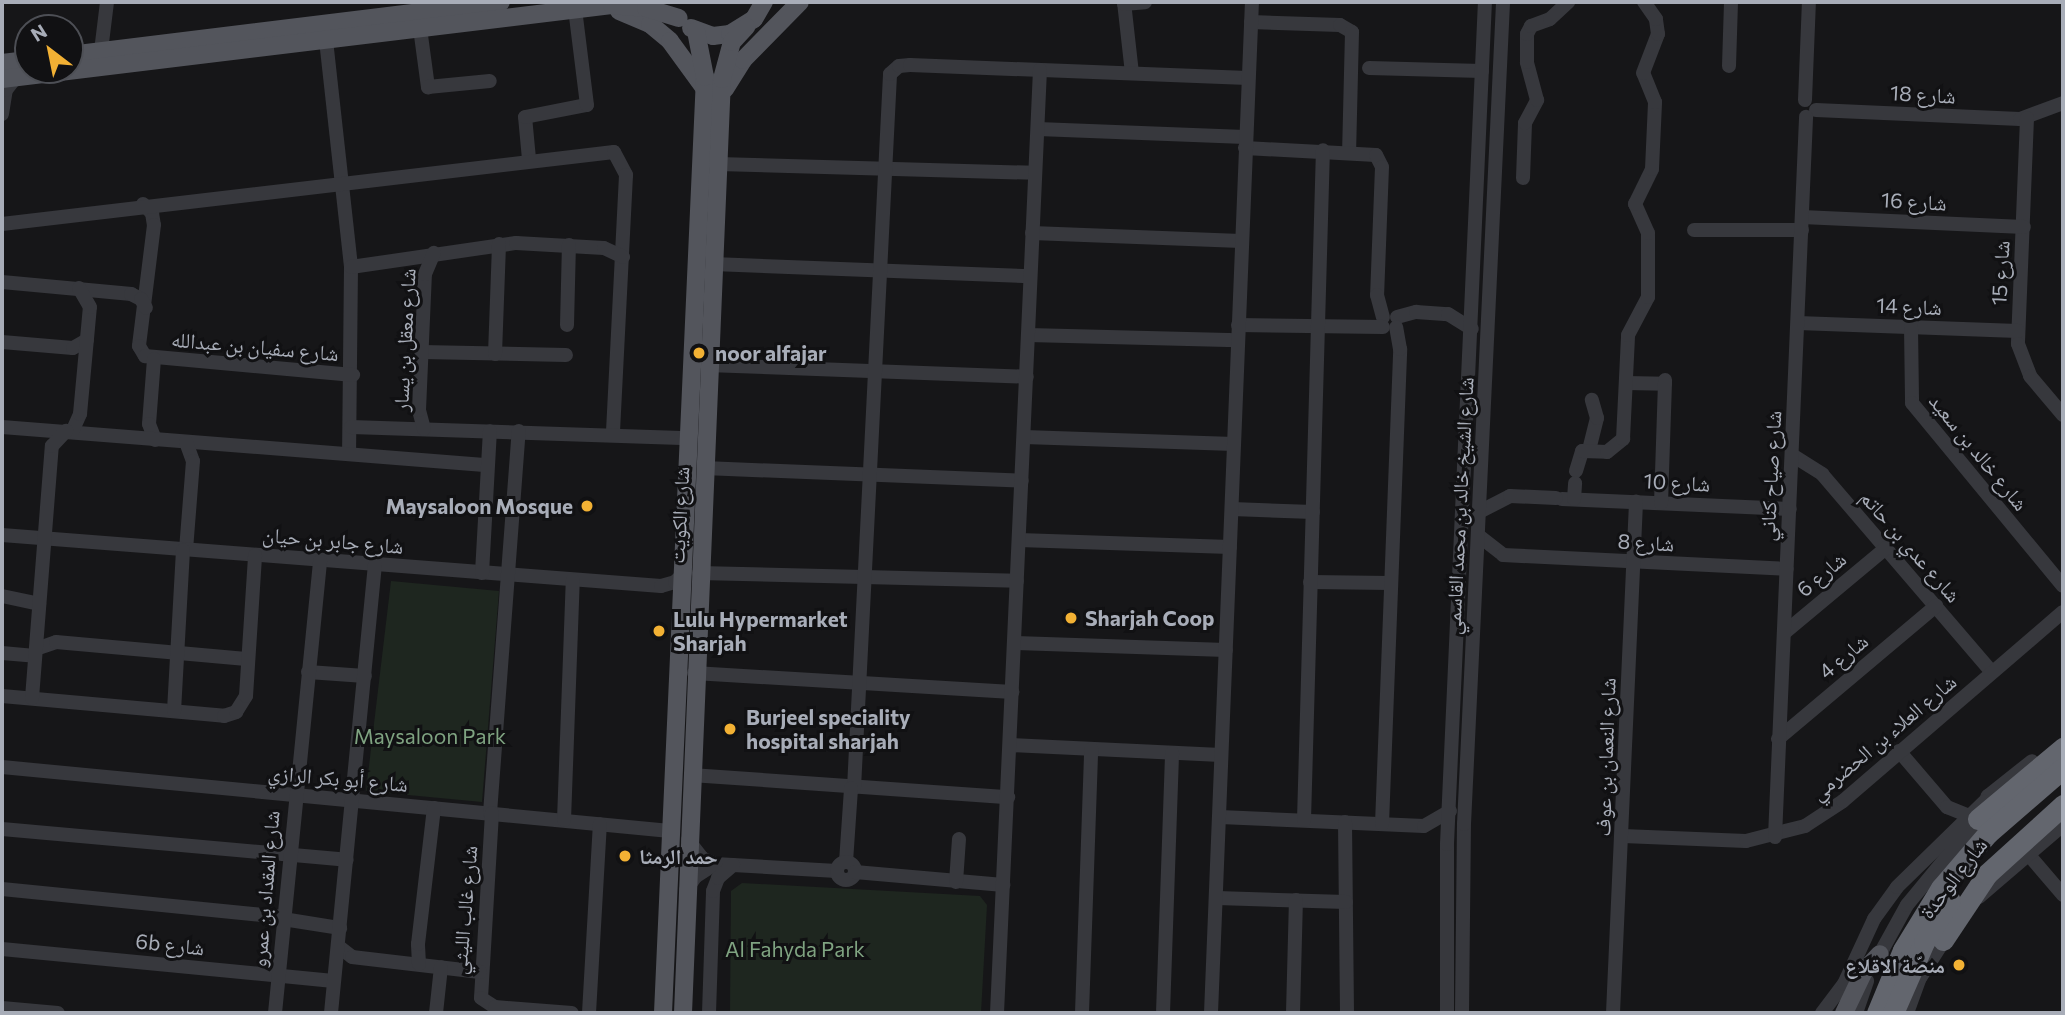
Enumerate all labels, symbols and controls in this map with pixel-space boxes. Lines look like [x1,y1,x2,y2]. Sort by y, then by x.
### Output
north arrow [14,14,84,84]
text: N [27,19,51,46]
street label: شارع 18 [1890,80,1956,108]
street label: شارع 16 [1881,187,1947,215]
street label: شارع 15 [1986,240,2014,306]
street label: شارع معقل بن يسار [388,268,420,412]
street label: شارع 14 [1876,292,1942,320]
street label: شارع سفيان بن عبدالله [170,326,340,366]
place label: noor alfajar [715,340,827,366]
marker: noor alfajar [689,343,709,363]
street label: شارع الشيخ خالد بن محمد القاسمي [1440,376,1478,636]
street label: شارع خالد بن سعيد [1924,388,2034,516]
street label: شارع صياح كناني [1754,410,1786,542]
street label: شارع الكويت [664,466,694,564]
street label: شارع 10 [1643,468,1711,496]
street label: شارع عدي بن حاتم [1855,485,1967,607]
place label: Maysaloon Mosque [385,493,573,519]
marker: Maysaloon Mosque [579,498,595,514]
street label: شارع جابر بن حيان [261,521,405,559]
street label: شارع 8 [1617,528,1675,556]
street label: شارع 6 [1791,546,1851,602]
place label: Sharjah Coop [1085,605,1214,631]
place label: Lulu Hypermarket Sharjah [673,606,848,656]
marker: Sharjah Coop [1063,610,1079,626]
marker: Lulu Hypermarket Sharjah [651,623,667,639]
street label: شارع 4 [1813,628,1873,684]
street label: شارع العلاء بن الحضرمي [1805,669,1961,805]
street label: شارع النعمان بن عوف [1590,677,1620,837]
place label: Burjeel speciality hospital sharjah [746,704,911,754]
marker: Burjeel speciality hospital sharjah [720,719,740,739]
park label: Maysaloon Park [354,723,506,749]
street label: شارع أبو بكر الرازي [267,759,409,797]
street label: شارع المقداد بن عمرو [246,809,284,969]
street label: شارع الوحدة [1914,833,1992,923]
place label: حمد الرمثا [639,843,718,869]
street label: شارع غالب الليثي [446,844,482,976]
marker: حمد الرمثا [617,848,633,864]
street label: 6b شارع [134,928,206,960]
park label: Al Fahyda Park [725,936,865,962]
place label: منصّة الاقلاع [1845,952,1945,978]
marker: منصّة الاقلاع [1951,957,1967,973]

